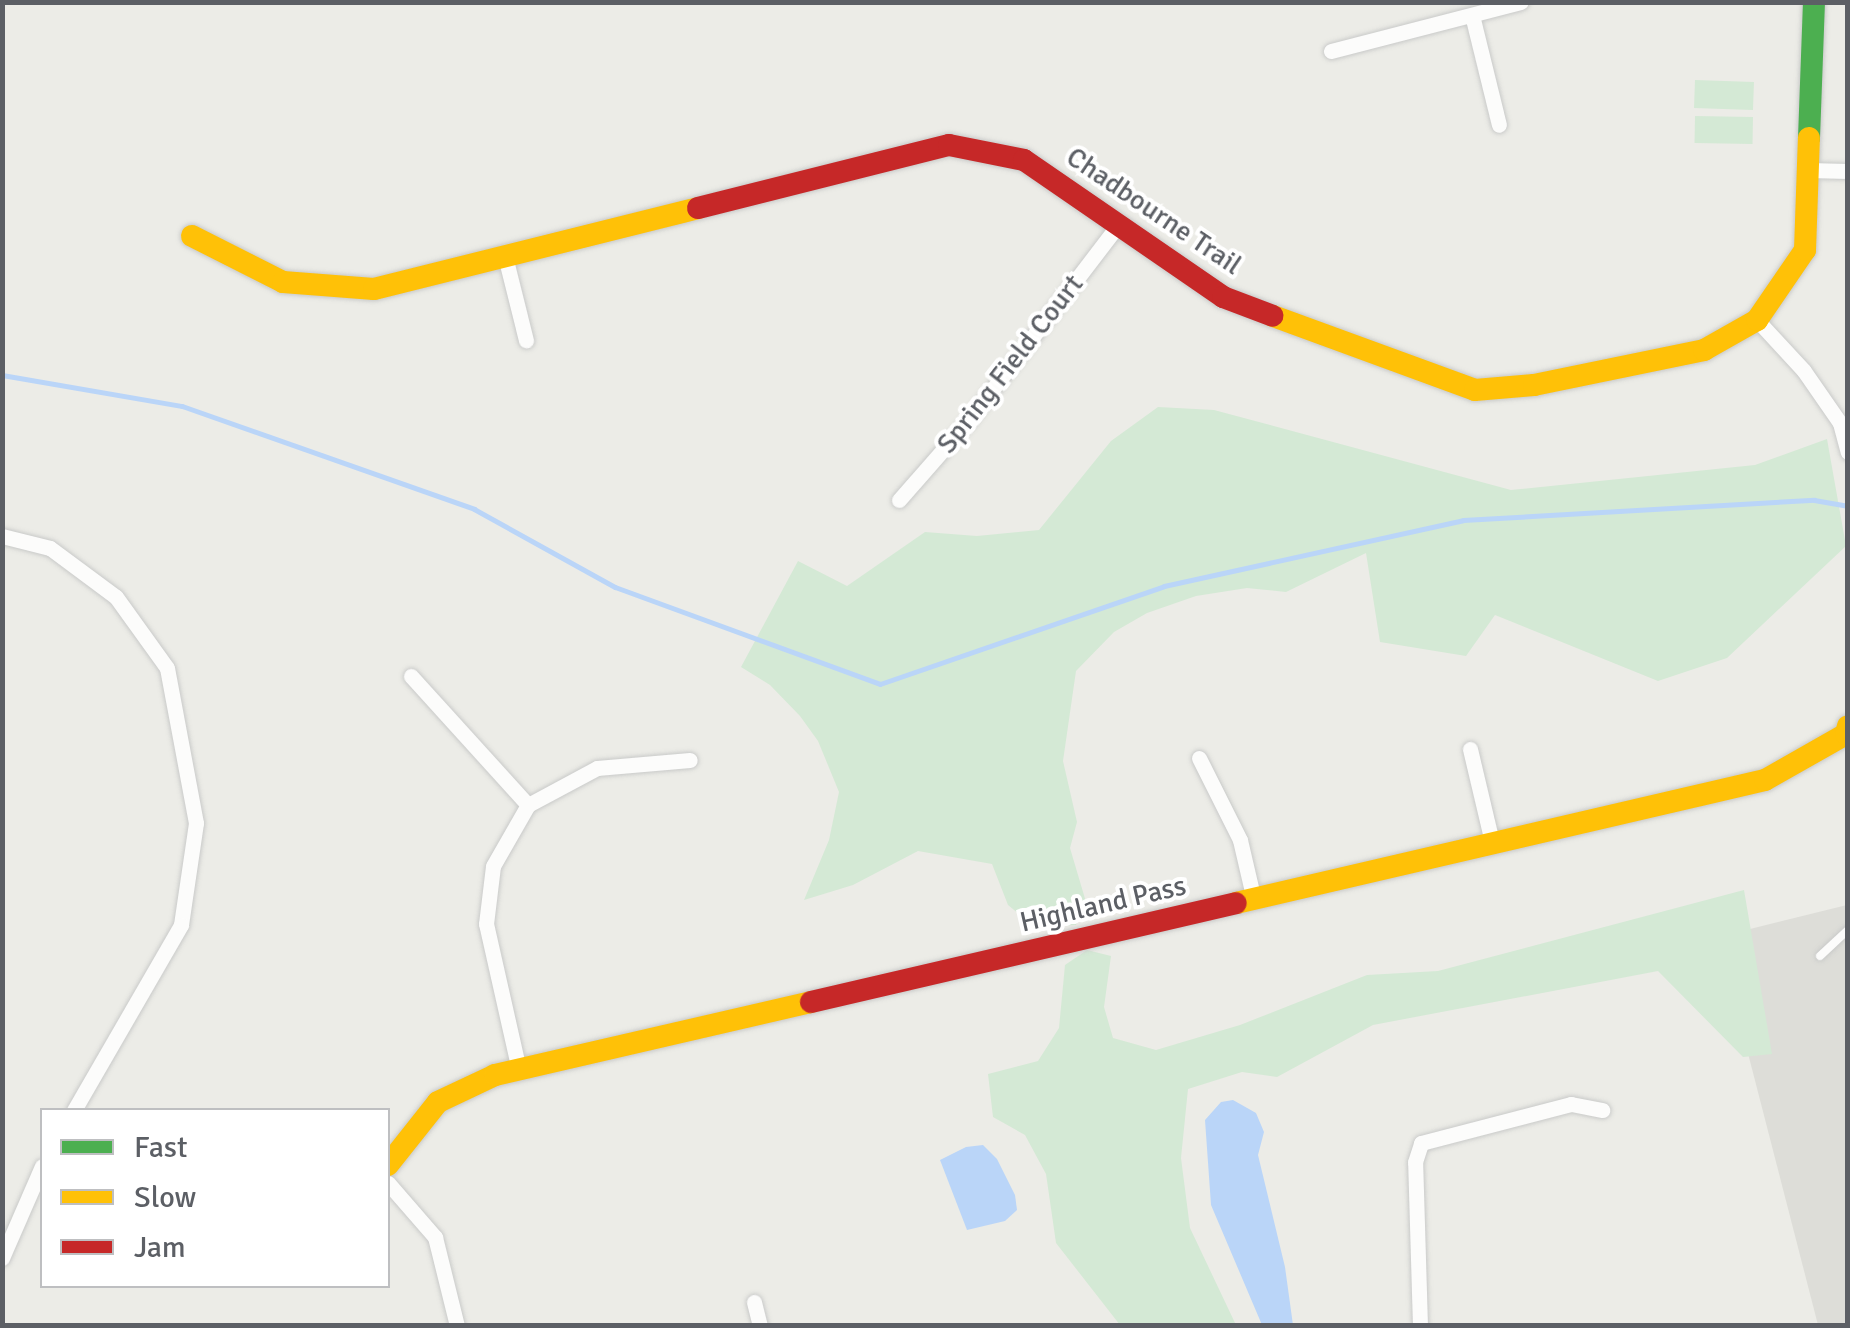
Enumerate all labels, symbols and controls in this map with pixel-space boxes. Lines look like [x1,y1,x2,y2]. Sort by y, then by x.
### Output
street label: Chadbourne Trail [1060,140,1248,282]
street label: Spring Field Court [930,268,1090,460]
street label: Highland Pass [1017,869,1189,939]
legend [40,1108,390,1288]
text: Fast [134,1129,187,1166]
text: Slow [134,1179,196,1216]
text: Jam [134,1229,186,1266]

